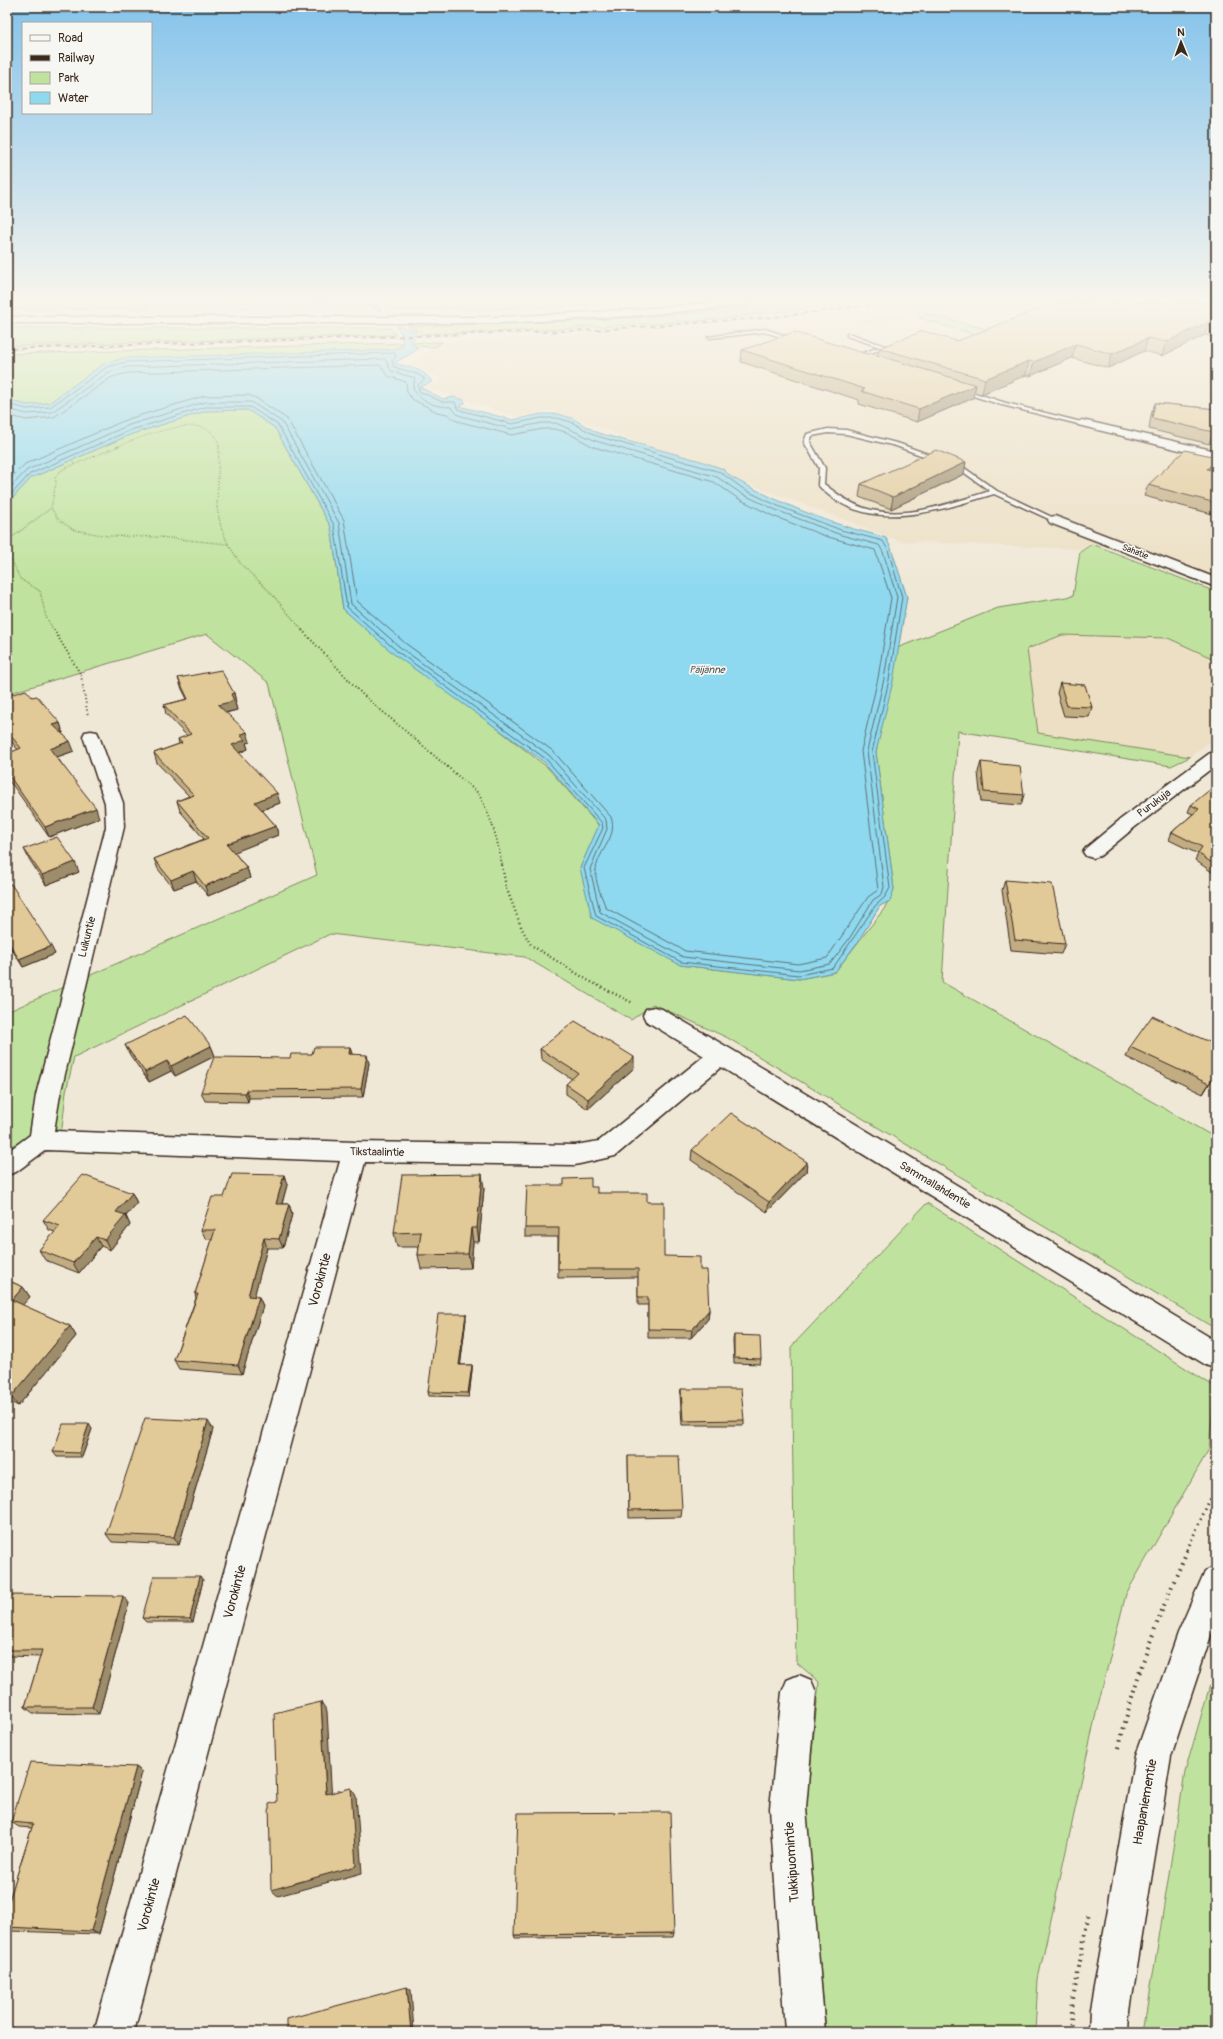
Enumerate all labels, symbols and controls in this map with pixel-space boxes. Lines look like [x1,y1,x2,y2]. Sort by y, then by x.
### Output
legend [22,22,152,114]
north arrow [1161,22,1201,62]
text: N [1177,26,1185,39]
text: Road [58,31,83,46]
text: Railway [58,51,94,66]
text: Park [58,71,79,86]
text: Water [58,91,89,106]
street label: Sahatie [1120,542,1150,562]
water label: Päijänne [689,664,726,676]
street label: Purukuja [1135,786,1173,820]
street label: Luikuntie [76,915,98,959]
street label: Tikstaalintie [350,1145,405,1159]
street label: Sammallahdentie [897,1159,973,1212]
street label: Vorokintie [305,1251,335,1309]
street label: Vorokintie [220,1563,250,1621]
street label: Haapaniementie [1130,1757,1161,1846]
street label: Tukkipuomintie [781,1821,803,1903]
street label: Vorokintie [134,1876,164,1934]

